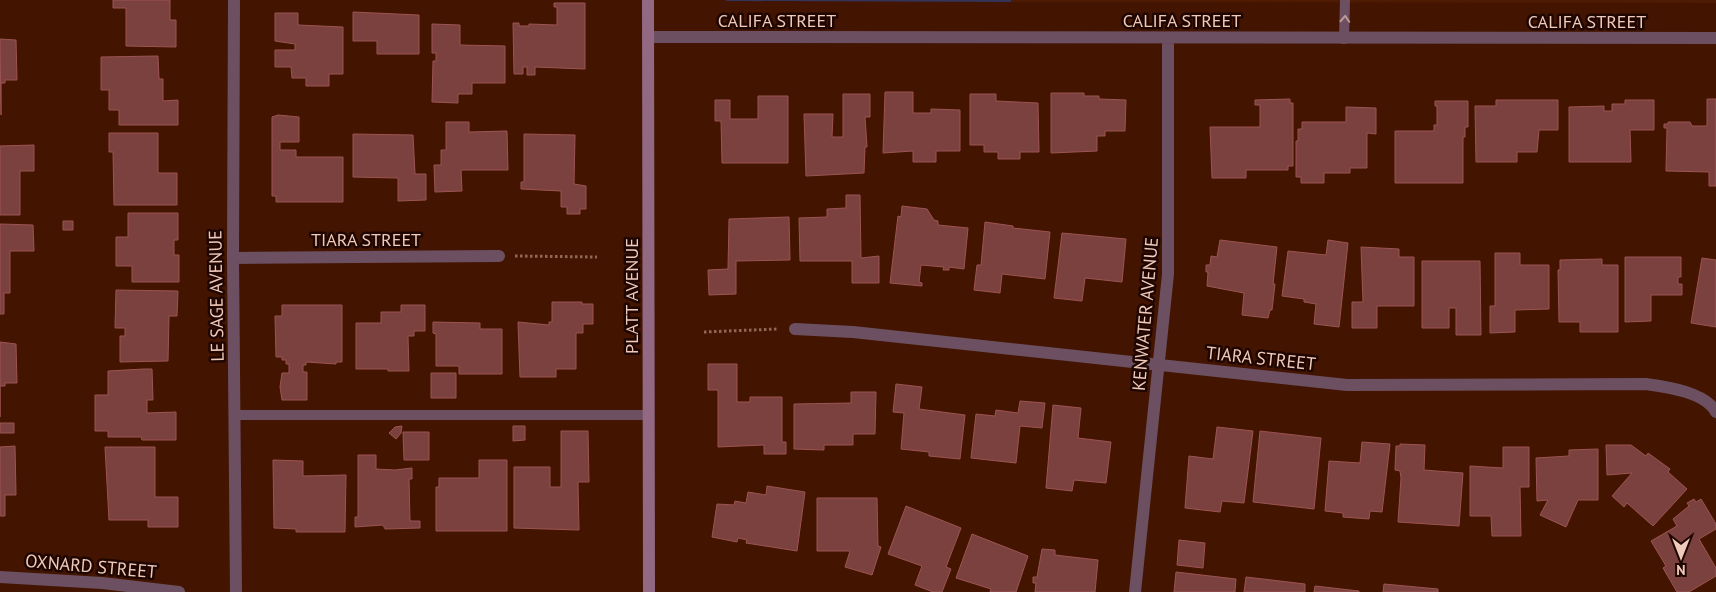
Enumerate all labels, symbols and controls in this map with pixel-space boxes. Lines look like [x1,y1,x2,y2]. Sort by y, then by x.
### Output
street label: CALIFA STREET [718,9,836,32]
street label: CALIFA STREET [1123,9,1241,32]
street label: CALIFA STREET [1528,10,1646,33]
one-way arrow [1339,15,1350,23]
street label: TIARA STREET [311,228,421,251]
street label: LE SAGE AVENUE [203,230,229,362]
street label: KENWATER AVENUE [1127,236,1163,392]
street label: PLATT AVENUE [620,238,643,354]
street label: TIARA STREET [1205,341,1317,375]
north arrow [1656,532,1706,582]
street label: OXNARD STREET [24,549,158,583]
text: N [1676,561,1686,579]

